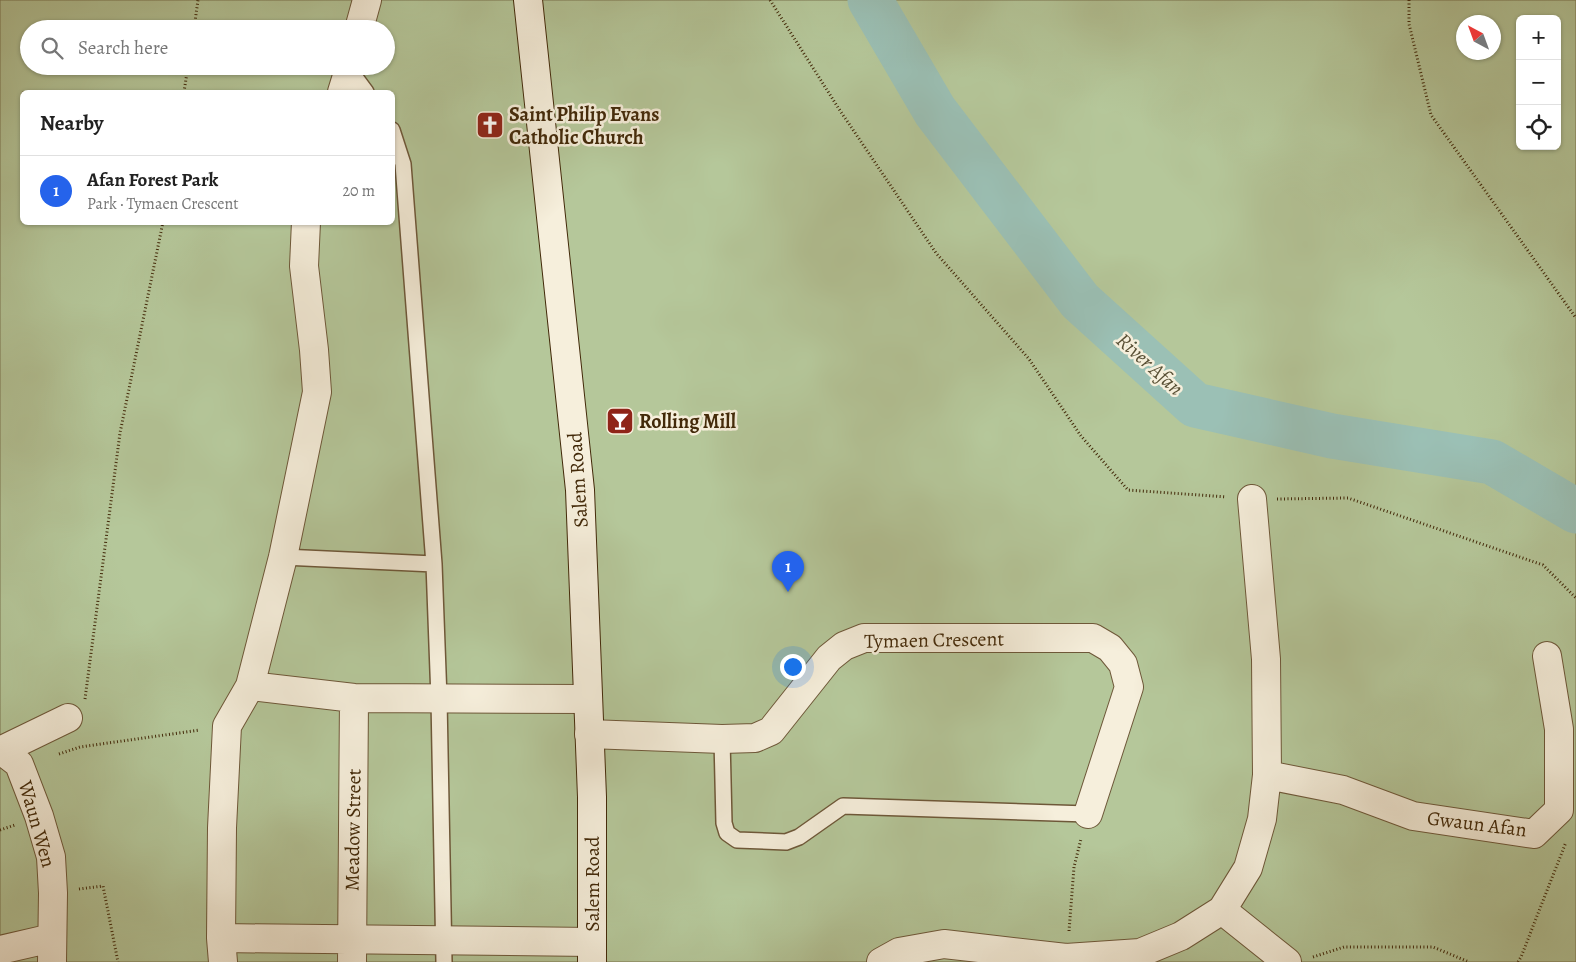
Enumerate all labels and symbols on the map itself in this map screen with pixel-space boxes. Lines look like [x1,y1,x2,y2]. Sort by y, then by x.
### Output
north arrow [1456,15,1501,60]
place label: Saint Philip Evans Catholic Church [509,101,660,151]
church icon: Saint Philip Evans Catholic Church [475,110,505,140]
water label: River Afan [1110,326,1190,402]
bar icon: Rolling Mill [605,406,635,436]
place label: Rolling Mill [639,408,737,435]
street label: Salem Road [561,431,595,529]
pin: 1 [772,551,804,592]
street label: Tymaen Crescent [864,625,1005,655]
your location [780,654,806,680]
street label: Meadow Street [338,768,368,891]
street label: Waun Wen [11,776,62,871]
street label: Gwaun Afan [1426,804,1528,844]
street label: Salem Road [579,836,606,932]

